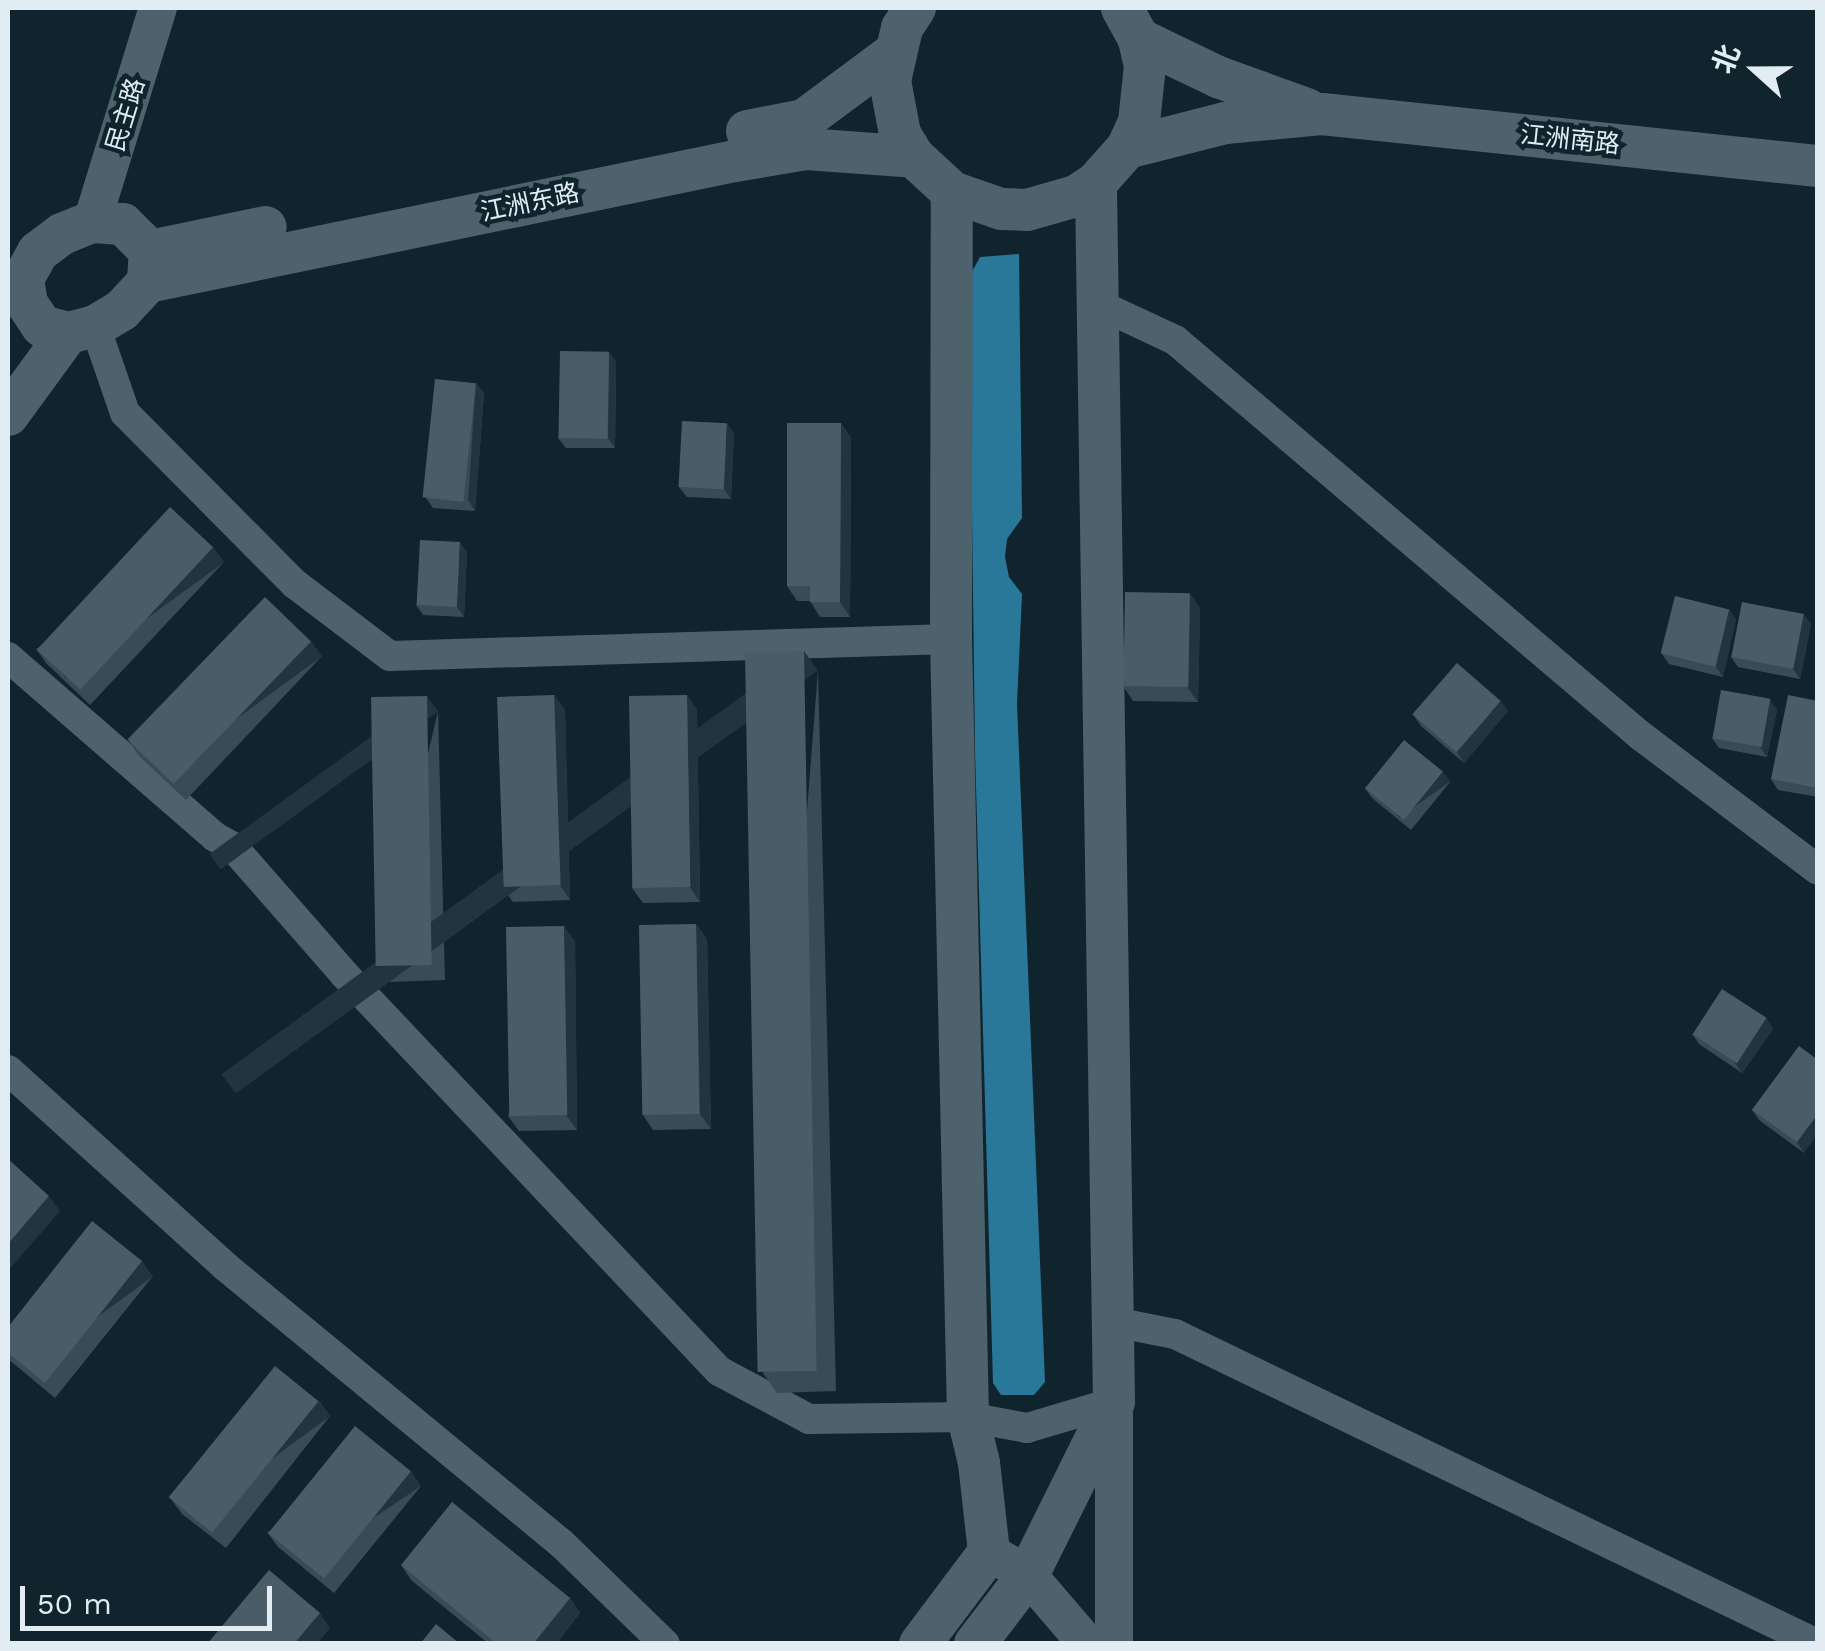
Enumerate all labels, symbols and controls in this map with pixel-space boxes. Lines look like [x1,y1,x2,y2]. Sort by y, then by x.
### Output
north arrow [1705,20,1805,120]
text: 北 [1706,40,1747,78]
street label: 民主路 [101,75,151,155]
street label: 江洲南路 [1519,120,1621,160]
street label: 江洲东路 [478,178,582,228]
scale bar [25,1566,278,1628]
text: 50 m [37,1586,112,1621]

